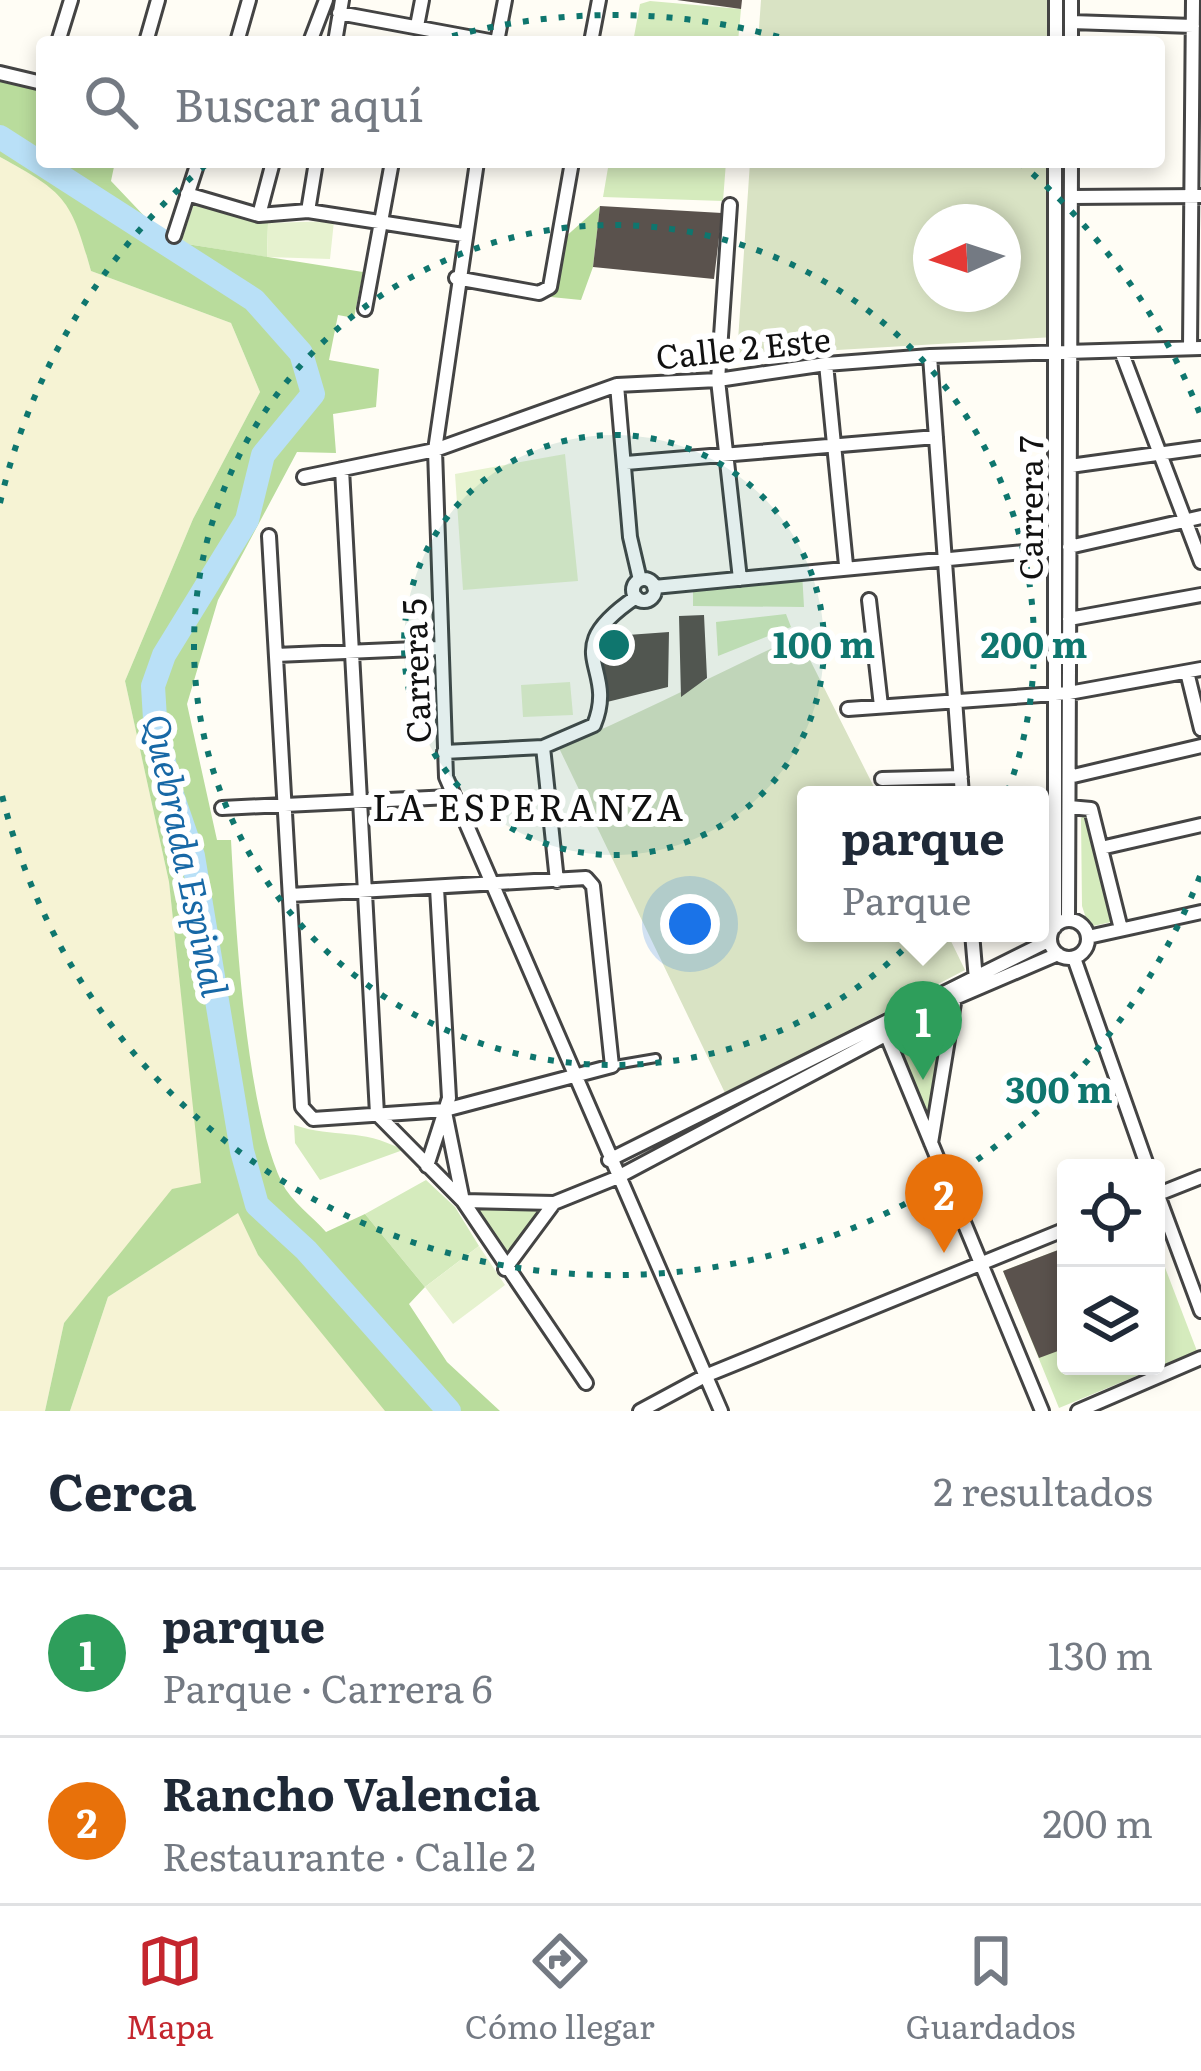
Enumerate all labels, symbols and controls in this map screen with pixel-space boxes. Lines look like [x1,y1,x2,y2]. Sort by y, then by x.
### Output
search box [36,36,1165,168]
icon: search [78,69,144,135]
text: Buscar aquí [174,69,423,136]
north arrow [913,204,1021,312]
street label: Calle 2 Este [653,312,833,380]
street label: Carrera 7 [1004,435,1053,580]
street label: Carrera 5 [387,598,441,744]
text: 100 m [773,616,875,669]
text: 200 m [981,616,1087,669]
centre of rings [593,624,635,666]
water label: Quebrada Espinal [132,709,244,1002]
district label: LA ESPERANZA [372,779,686,832]
popup [797,786,1049,942]
text: parque [841,802,1005,869]
text: Parque [841,869,972,927]
your location [660,894,720,954]
pin: 1 [884,981,962,1080]
text: 300 m [1005,1061,1113,1114]
pin: 2 [905,1154,983,1253]
map controls [1057,1159,1165,1375]
button: locate [1057,1159,1165,1267]
button: layers [1057,1267,1165,1375]
text: Cerca [48,1451,196,1527]
text: 2 resultados [933,1460,1153,1518]
text: parque [162,1590,325,1657]
text: 1 [79,1624,95,1682]
text: 130 m [1048,1624,1153,1682]
text: Parque · Carrera 6 [162,1657,493,1715]
text: Rancho Valencia [162,1758,540,1825]
text: 2 [77,1792,97,1850]
text: 200 m [1043,1792,1153,1850]
text: Restaurante · Calle 2 [162,1825,536,1883]
tab: Mapa [126,1928,214,2049]
tab: Cómo llegar [465,1928,655,2049]
tab: Guardados [906,1928,1075,2049]

